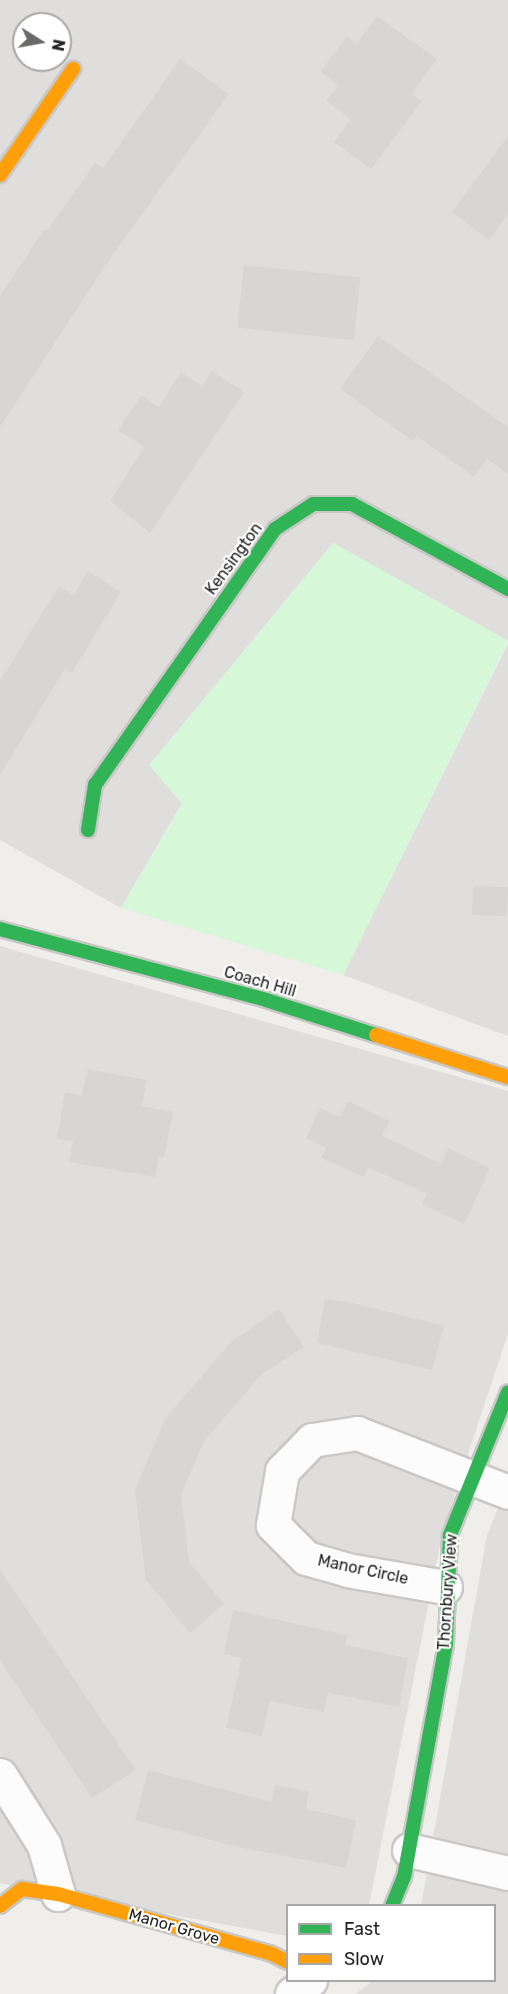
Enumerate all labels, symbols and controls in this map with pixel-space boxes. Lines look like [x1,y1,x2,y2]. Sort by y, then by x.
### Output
north arrow [12,12,72,72]
text: N [48,38,69,53]
street label: Kensington [201,519,267,599]
street label: Coach Hill [222,963,298,1001]
street label: Thornbury View [434,1533,462,1651]
street label: Manor Circle [316,1551,410,1589]
legend [286,1904,496,1982]
street label: Manor Grove [126,1905,222,1949]
text: Fast [344,1918,380,1940]
text: Slow [344,1948,384,1970]

